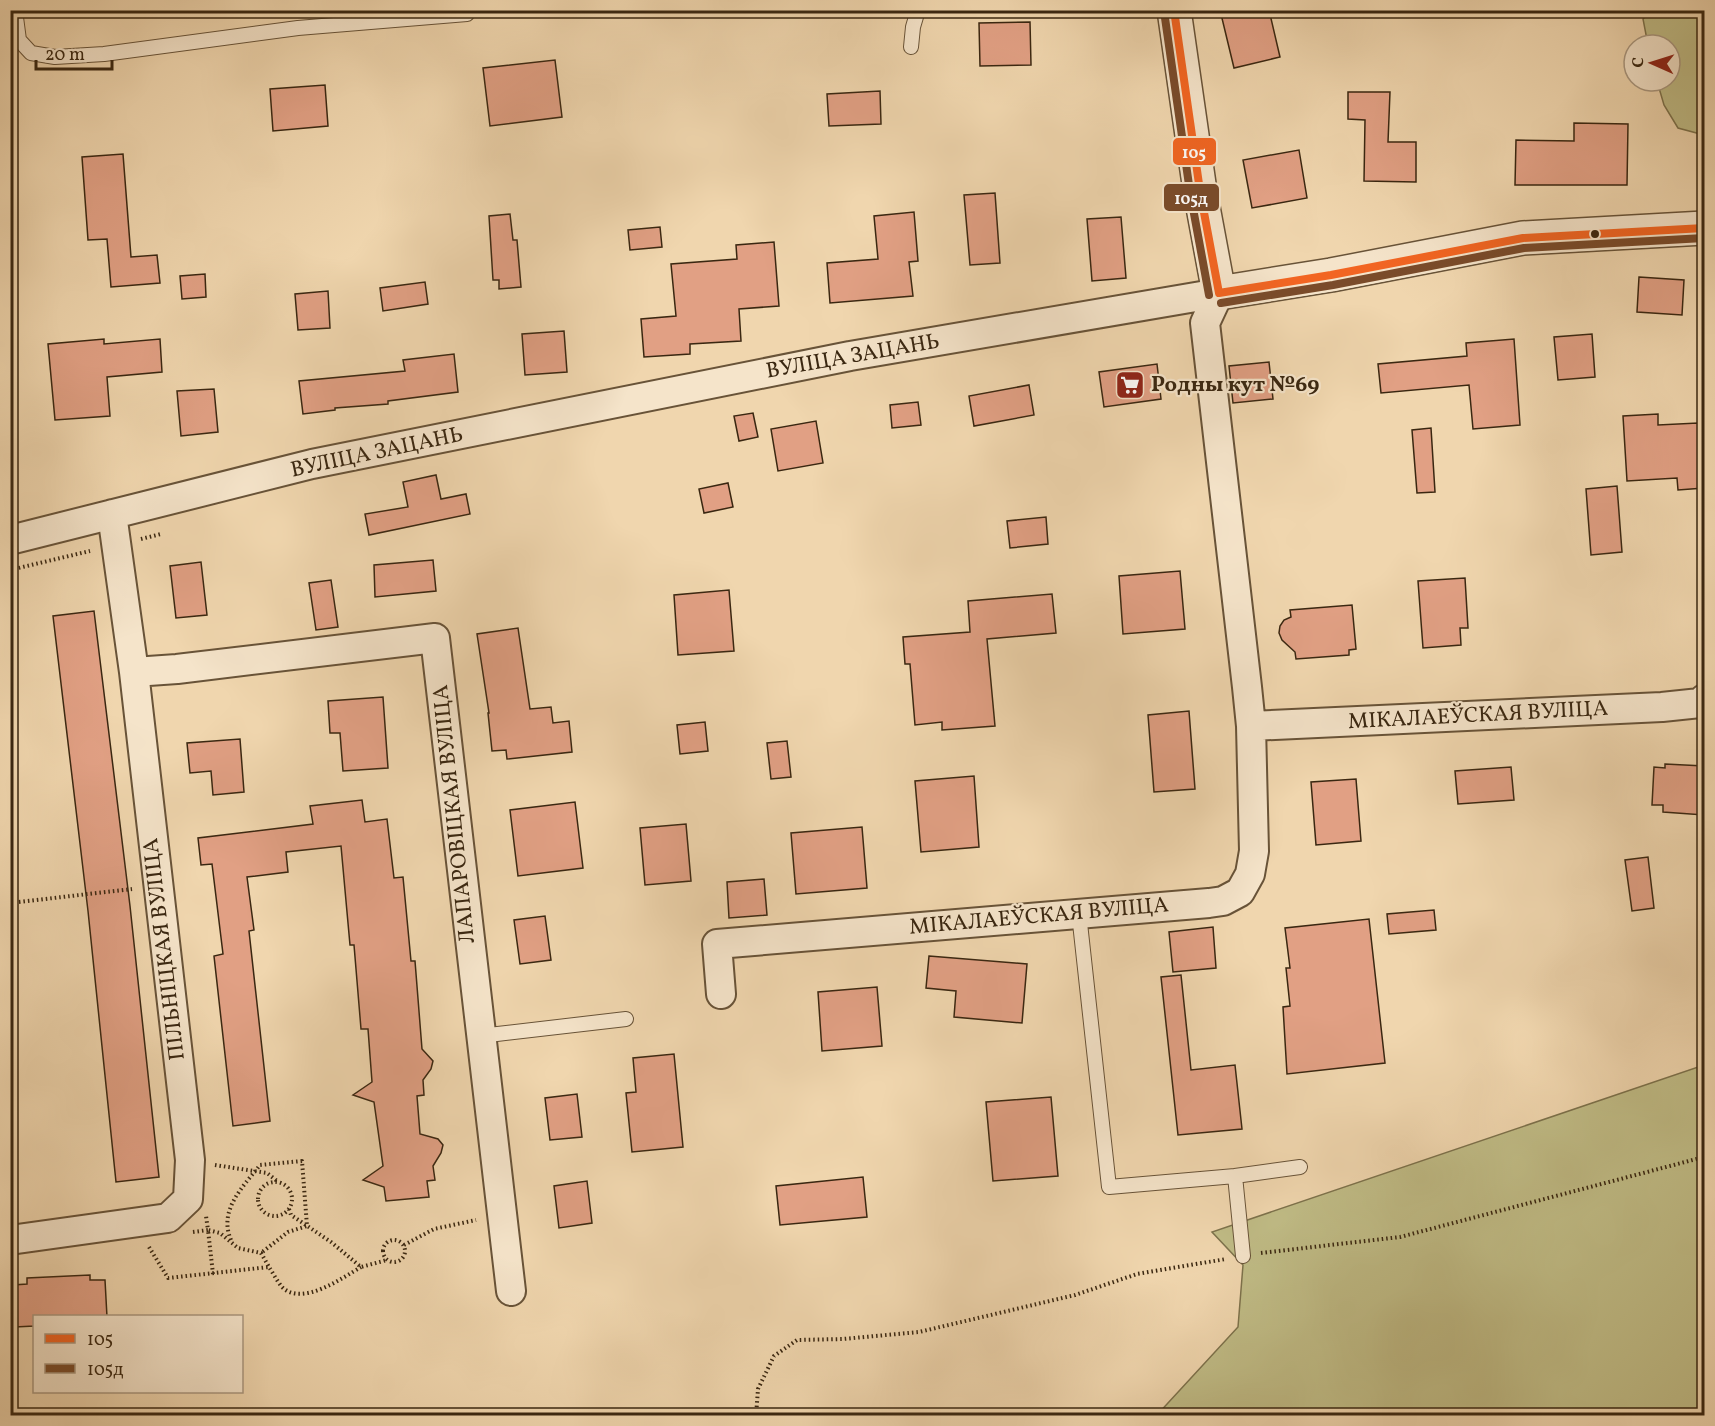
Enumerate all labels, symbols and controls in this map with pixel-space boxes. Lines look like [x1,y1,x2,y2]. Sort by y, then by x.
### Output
scale bar [36,33,112,71]
north arrow [1622,33,1682,93]
text: 20 m [45,43,85,68]
text: С [1628,57,1650,68]
line badge: 105 [1172,137,1217,166]
text: 105 [1182,143,1206,165]
line badge: 105д [1163,183,1220,212]
text: 105д [1174,189,1208,211]
unlabelled marker [1589,228,1601,240]
street label: ВУЛІЦА ЗАЦАНЬ [764,326,942,388]
supermarket icon: Родны кут №69 [1114,369,1146,401]
place label: Родны кут №69 [1151,370,1319,401]
street label: ВУЛІЦА ЗАЦАНЬ [288,420,466,486]
street label: ЛАПАРОВІЦКАЯ ВУЛІЦА [426,683,484,945]
street label: МІКАЛАЕЎСКАЯ ВУЛІЦА [1347,694,1609,738]
street label: ПІЛЬНІЦКАЯ ВУЛІЦА [136,836,194,1062]
street label: МІКАЛАЕЎСКАЯ ВУЛІЦА [908,890,1170,944]
legend [33,1315,243,1393]
text: 105 [87,1328,113,1353]
text: 105д [87,1358,123,1383]

